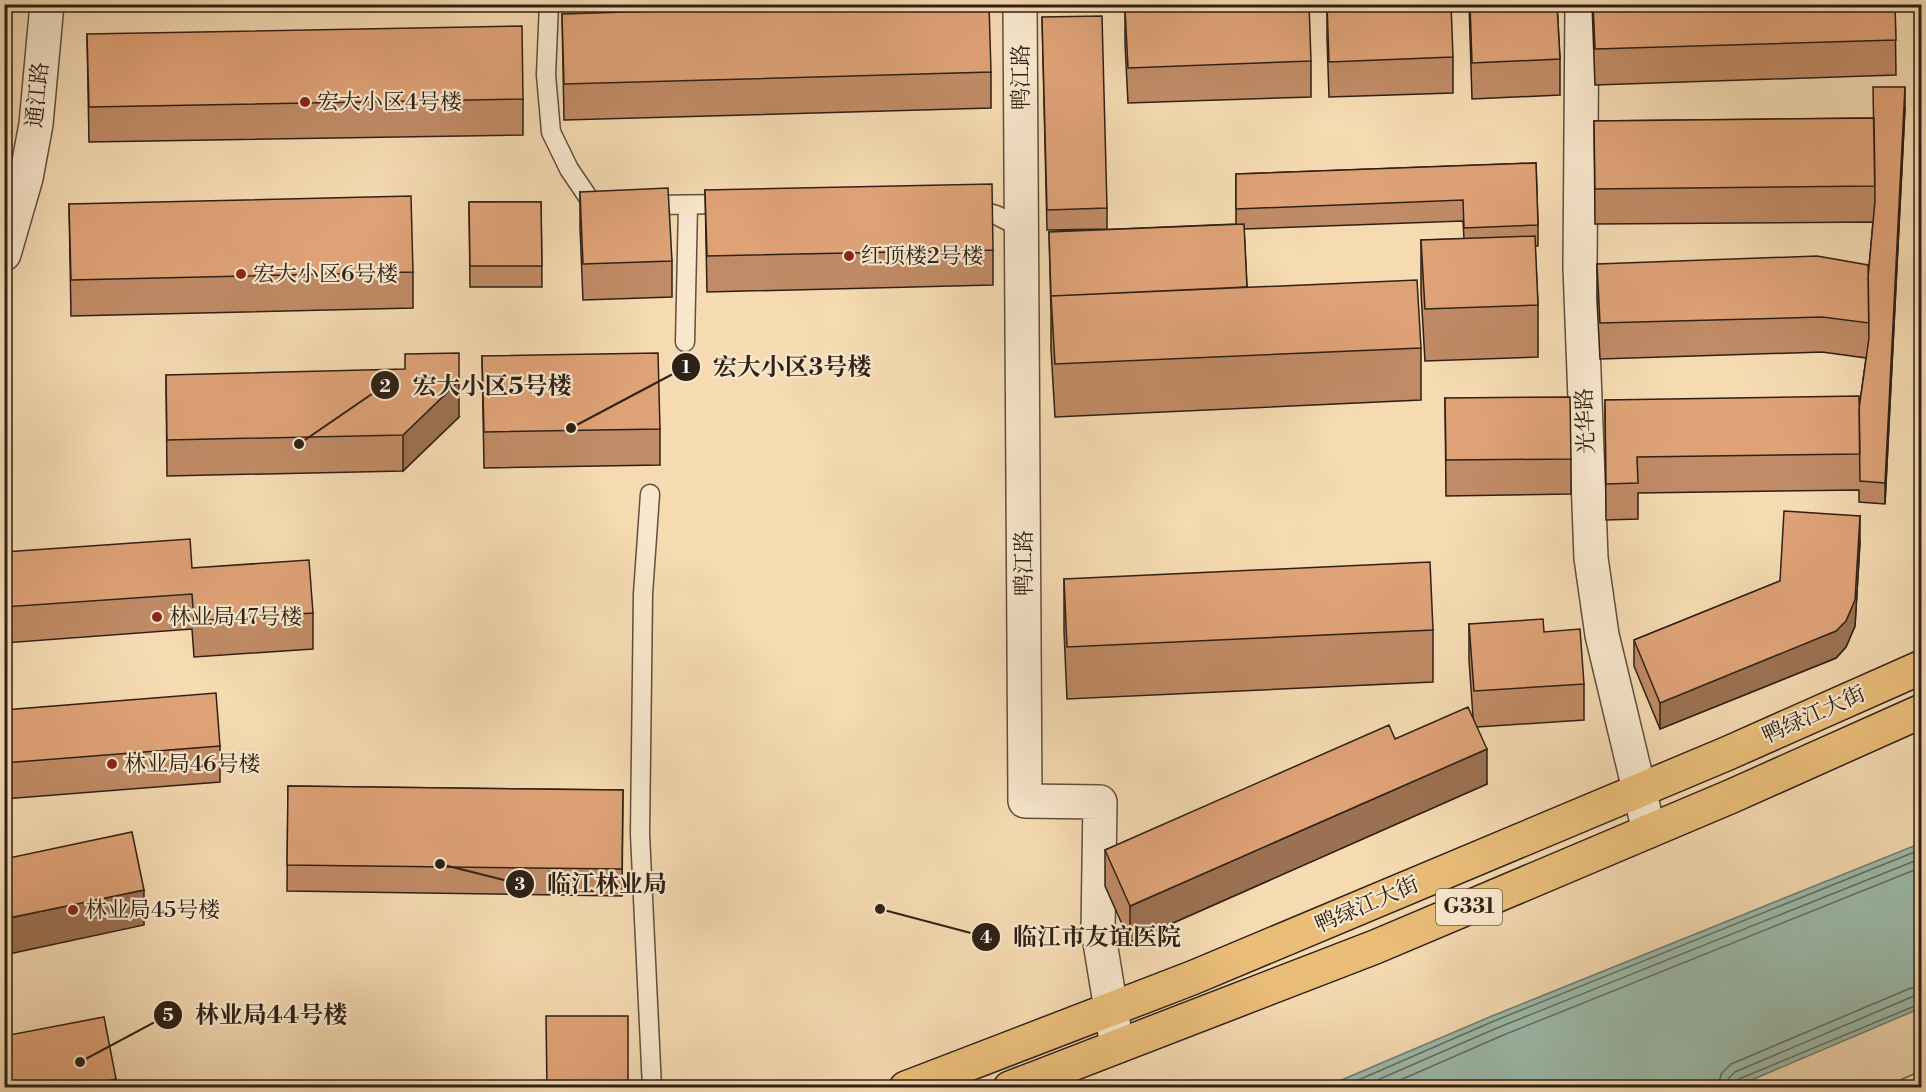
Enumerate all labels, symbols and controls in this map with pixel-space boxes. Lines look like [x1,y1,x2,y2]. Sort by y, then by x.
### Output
street label: 鸭江路 [1008,44,1035,110]
street label: 通江路 [21,61,55,129]
place label: 宏大小区4号楼 [317,89,462,116]
marker: 宏大小区4号楼 [298,95,312,109]
place label: 红顶楼2号楼 [861,243,984,270]
marker: 红顶楼2号楼 [842,249,856,263]
place label: 宏大小区6号楼 [253,261,398,288]
marker: 宏大小区6号楼 [234,267,248,281]
callout: 宏大小区3号楼 [671,346,883,388]
text: 宏大小区3号楼 [713,353,871,383]
text: 1 [682,356,691,379]
callout: 宏大小区5号楼 [370,364,583,406]
text: 宏大小区5号楼 [413,372,571,402]
text: 2 [379,375,391,398]
street label: 光华路 [1571,388,1601,454]
street label: 鸭江路 [1011,530,1038,596]
place label: 林业局47号楼 [169,604,302,631]
marker: 林业局47号楼 [150,610,164,624]
street label: 鸭绿江大街 [1758,680,1870,750]
place label: 林业局46号楼 [124,751,260,778]
marker: 林业局46号楼 [105,757,119,771]
callout: 临江林业局 [505,863,679,905]
text: 临江林业局 [547,870,667,900]
street label: 鸭绿江大街 [1311,871,1423,939]
text: 3 [515,873,526,896]
road number: G331 [1436,889,1502,925]
place label: 林业局45号楼 [85,897,220,924]
marker: 林业局45号楼 [66,903,80,917]
callout: 临江市友谊医院 [971,916,1193,958]
text: 临江市友谊医院 [1013,923,1181,953]
text: 4 [980,926,992,949]
callout: 林业局44号楼 [153,994,360,1036]
text: 林业局44号楼 [195,1001,347,1031]
text: 5 [162,1004,174,1027]

